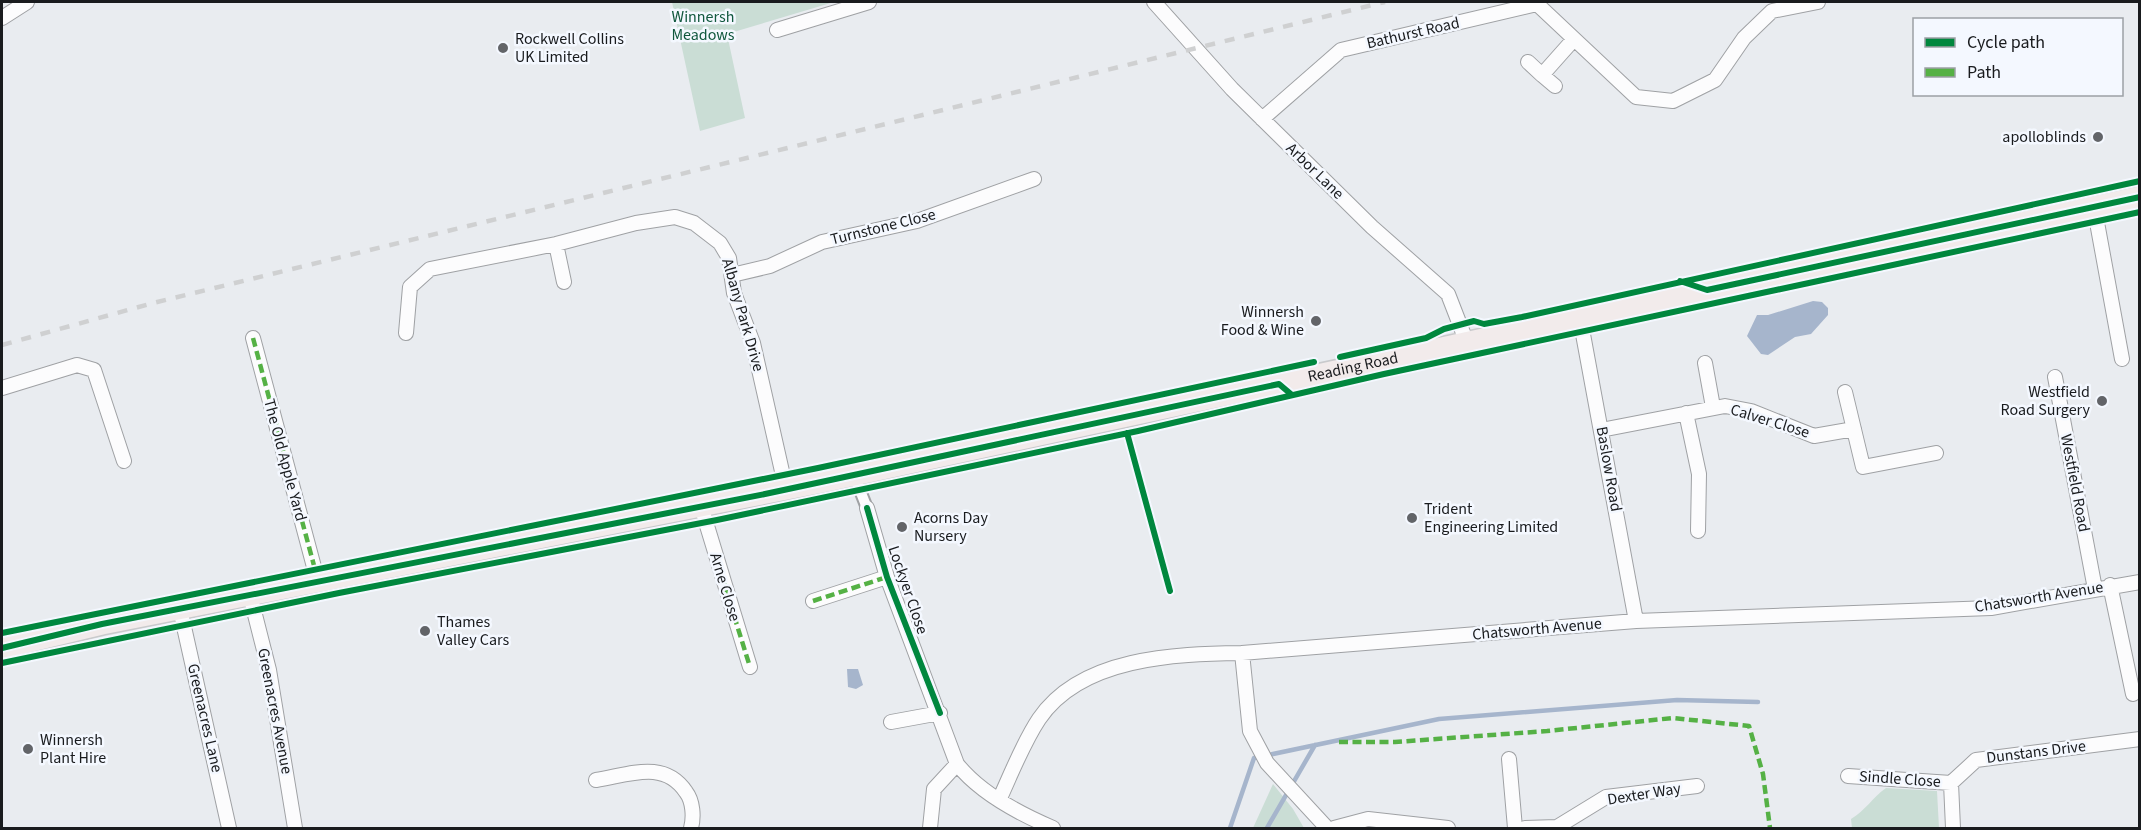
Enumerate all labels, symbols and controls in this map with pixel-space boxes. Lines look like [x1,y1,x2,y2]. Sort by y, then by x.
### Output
park label: Winnersh Meadows [671,6,735,46]
street label: Bathurst Road [1364,12,1462,54]
legend [1913,18,2123,96]
place label: Rockwell Collins UK Limited [515,28,624,68]
text: Cycle path [1967,30,2045,55]
marker: Rockwell Collins UK Limited [496,41,510,55]
text: Path [1967,60,2001,85]
place label: apolloblinds [2002,126,2086,148]
marker: apolloblinds [2091,130,2105,144]
street label: Arbor Lane [1281,138,1349,204]
street label: Turnstone Close [828,203,938,251]
street label: Albany Park Drive [716,256,770,374]
place label: Winnersh Food & Wine [1221,301,1304,341]
marker: Winnersh Food & Wine [1309,314,1323,328]
street label: Reading Road [1306,347,1400,388]
place label: Westfield Road Surgery [2001,381,2091,421]
marker: Westfield Road Surgery [2095,394,2109,408]
street label: The Old Apple Yard [258,396,312,524]
street label: Calver Close [1728,399,1812,444]
street label: Baslow Road [1591,425,1627,513]
street label: Westfield Road [2055,432,2095,534]
place label: Trident Engineering Limited [1424,498,1558,538]
place label: Acorns Day Nursery [914,507,988,547]
marker: Trident Engineering Limited [1405,511,1419,525]
marker: Acorns Day Nursery [895,520,909,534]
street label: Lockyer Close [883,543,933,637]
street label: Arne Close [704,550,746,624]
street label: Chatsworth Avenue [1973,576,2105,618]
place label: Thames Valley Cars [437,611,509,651]
street label: Chatsworth Avenue [1471,612,1603,646]
marker: Thames Valley Cars [418,624,432,638]
street label: Greenacres Avenue [252,646,298,776]
street label: Greenacres Lane [182,661,228,775]
place label: Winnersh Plant Hire [40,729,106,769]
street label: Dunstans Drive [1985,735,2087,769]
marker: Winnersh Plant Hire [21,742,35,756]
street label: Sindle Close [1858,765,1942,793]
street label: Dexter Way [1606,777,1683,811]

